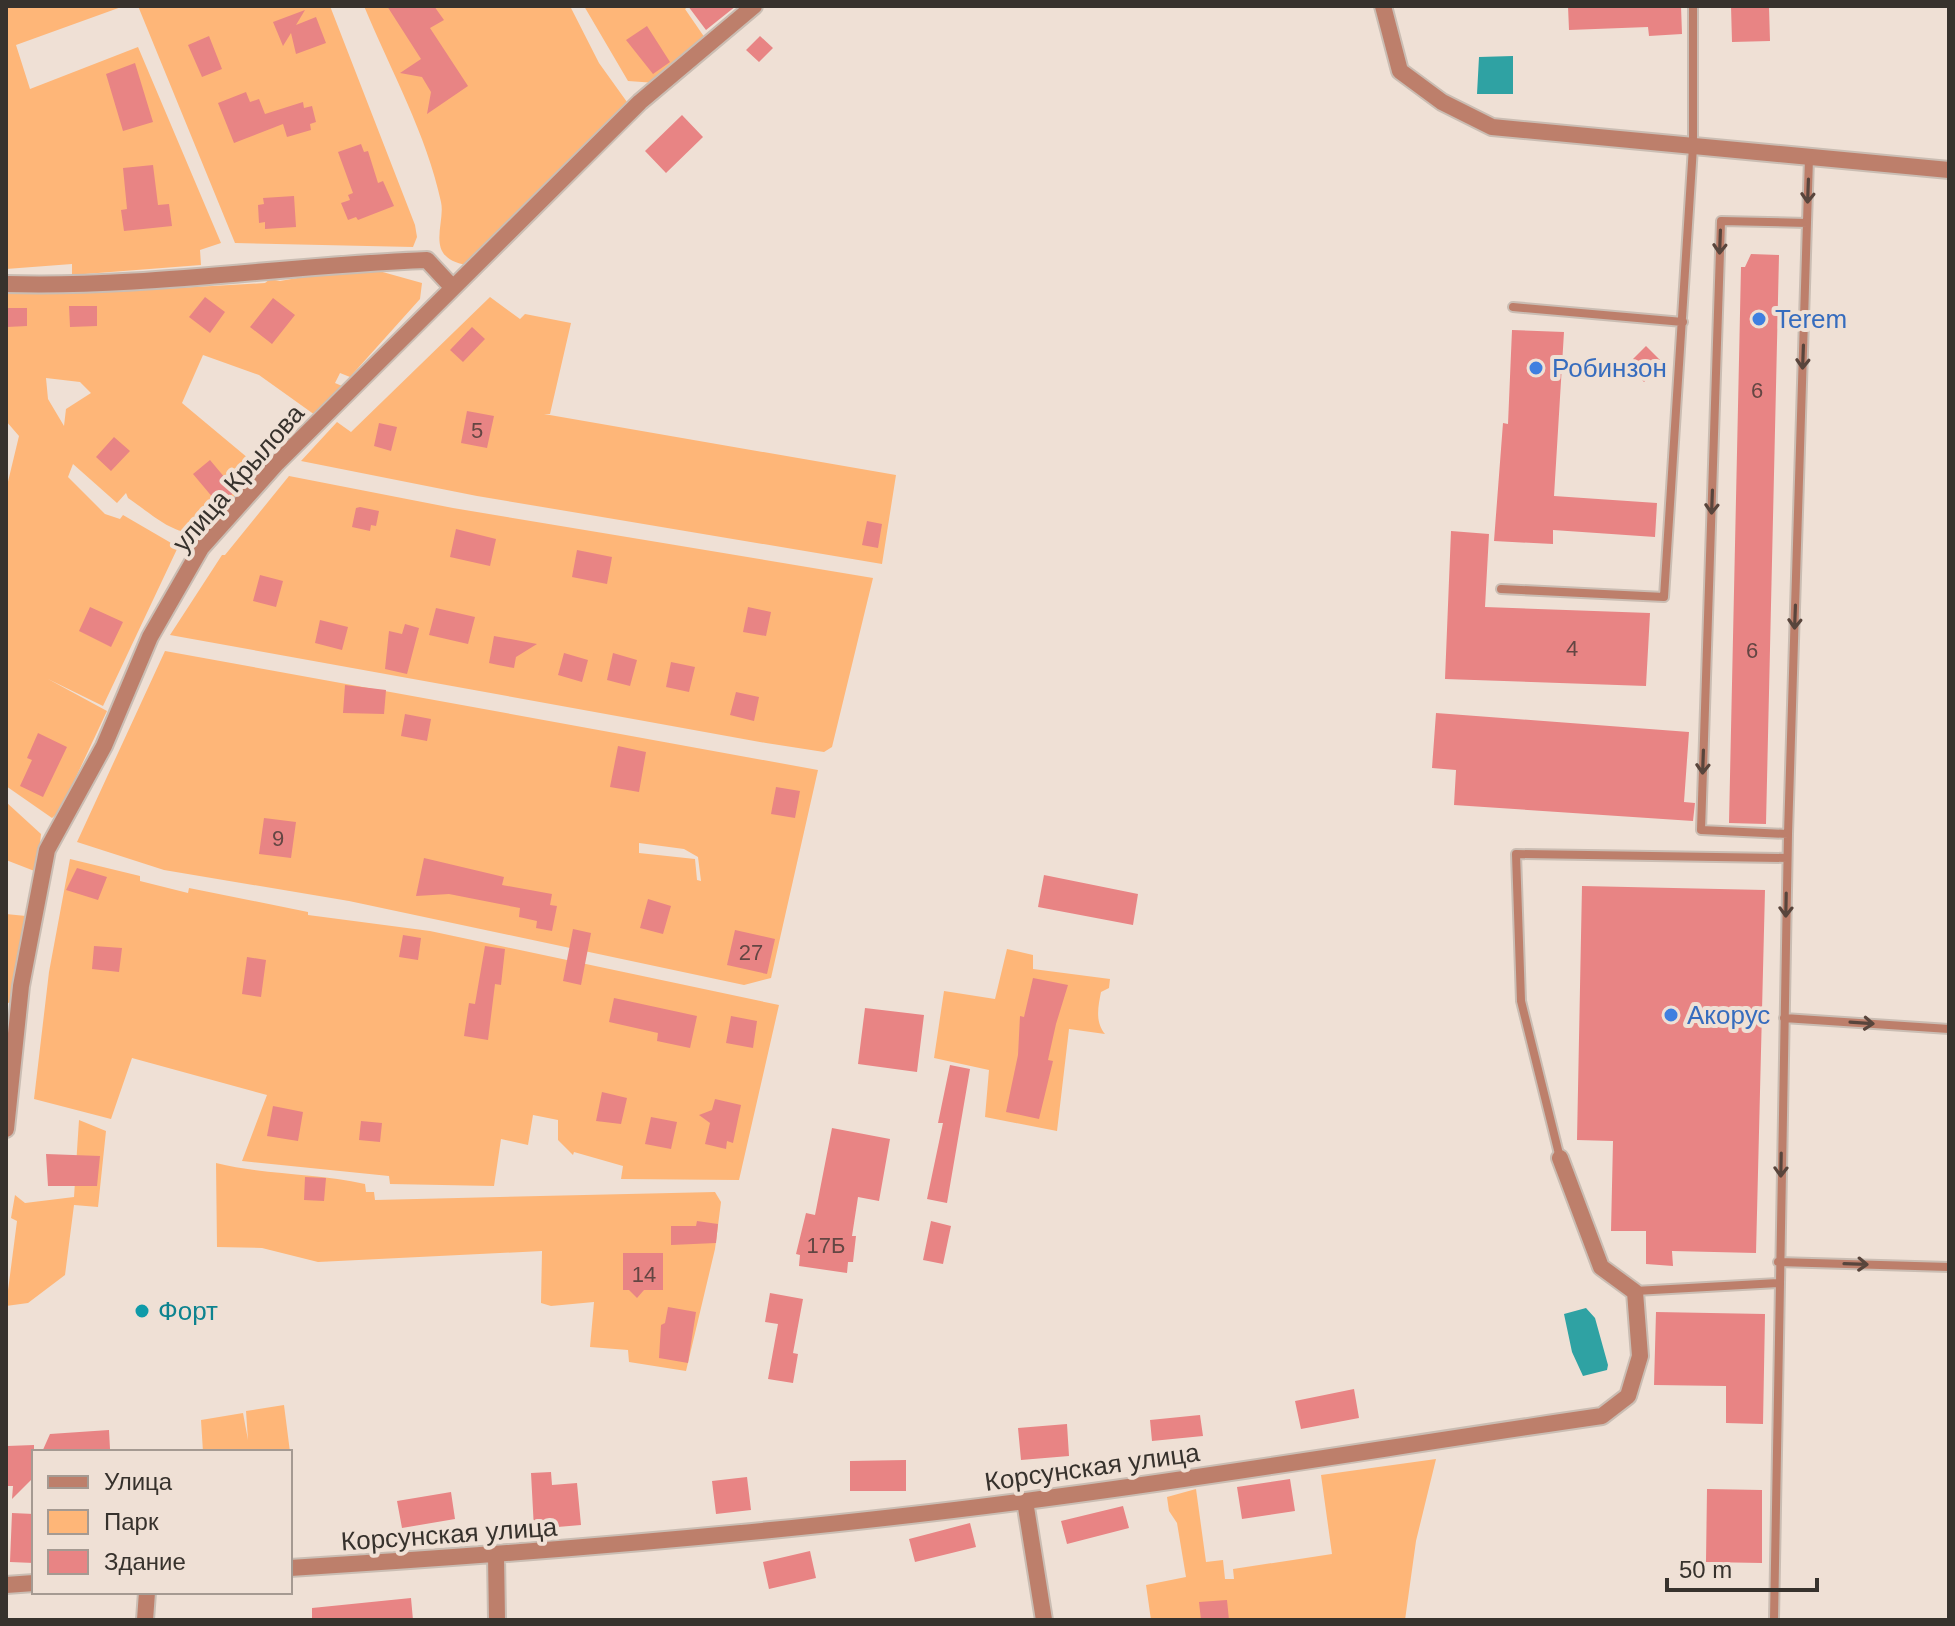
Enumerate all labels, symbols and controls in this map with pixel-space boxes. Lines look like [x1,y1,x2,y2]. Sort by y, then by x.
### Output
one-way arrow [1800,177,1815,204]
one-way arrow [1713,228,1728,255]
place label: Terem [1775,304,1847,334]
marker: Terem [1750,310,1768,328]
one-way arrow [1795,343,1810,370]
place label: Робинзон [1552,353,1667,383]
marker: Робинзон [1527,359,1545,377]
house number: 6 [1751,378,1763,403]
street label: улица Крылова [166,398,310,558]
house number: 5 [471,418,483,443]
one-way arrow [1704,488,1719,515]
one-way arrow [1787,603,1802,630]
house number: 4 [1566,636,1578,661]
house number: 6 [1746,638,1758,663]
one-way arrow [1696,748,1711,775]
house number: 9 [272,826,284,851]
one-way arrow [1779,891,1794,918]
house number: 27 [739,940,763,965]
place label: Акорус [1687,1000,1770,1030]
marker: Акорус [1662,1006,1680,1024]
one-way arrow [1848,1016,1875,1031]
one-way arrow [1773,1151,1788,1178]
house number: 17Б [807,1233,845,1258]
one-way arrow [1842,1257,1869,1272]
house number: 14 [632,1262,656,1287]
place label: Форт [158,1296,218,1326]
marker: Форт [133,1302,151,1320]
street label: Корсунская улица [983,1437,1202,1497]
legend [32,1450,292,1594]
text: Улица [104,1468,173,1495]
text: Парк [104,1508,159,1535]
street label: Корсунская улица [340,1511,559,1557]
scale bar [1667,1542,1817,1592]
text: Здание [104,1548,186,1575]
text: 50 m [1679,1556,1732,1583]

